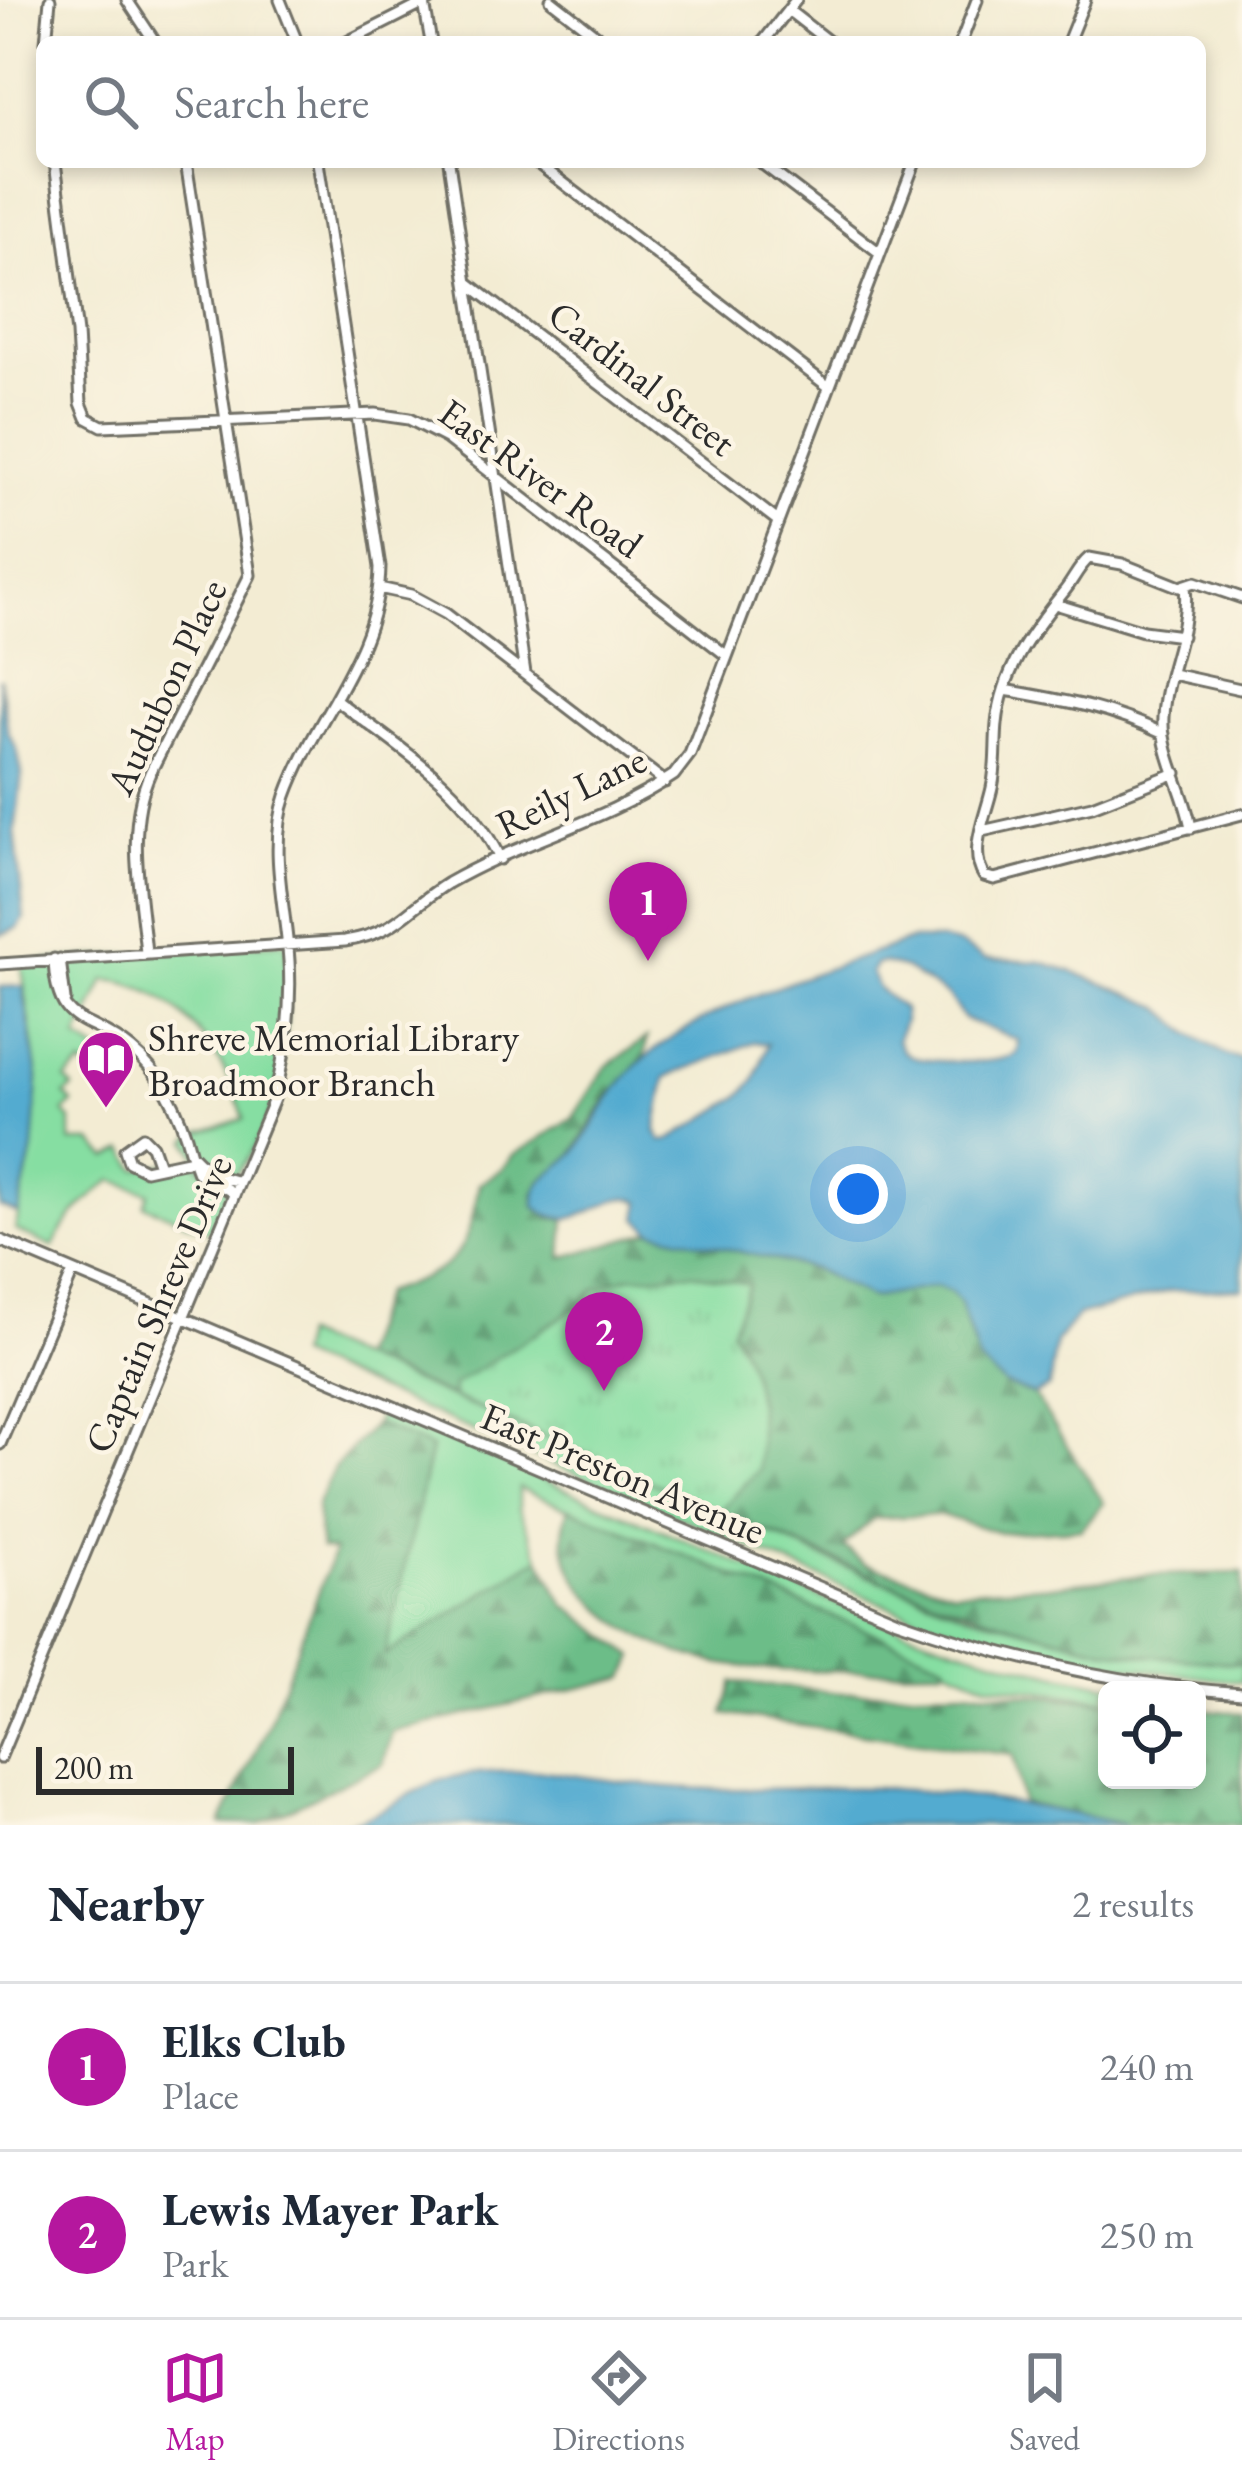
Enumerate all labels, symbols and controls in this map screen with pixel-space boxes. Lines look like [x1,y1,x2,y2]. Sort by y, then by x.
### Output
search box [36,36,1206,168]
icon: search [78,69,144,135]
text: Search here [174,73,369,131]
street label: Cardinal Street [538,289,746,467]
street label: East River Road [429,387,653,569]
street label: Audubon Place [93,571,238,804]
street label: Reily Lane [487,734,655,850]
pin: 1 [609,862,687,961]
place label: Shreve Memorial Library Broadmoor Branch [148,1012,520,1108]
library icon: Shreve Memorial Library Broadmoor Branch [75,1028,137,1110]
street label: Captain Shreve Drive [72,1148,244,1460]
your location [828,1164,888,1224]
pin: 2 [565,1292,643,1391]
street label: East Preston Avenue [473,1390,773,1556]
map controls [1098,1681,1206,1789]
button: locate [1098,1681,1206,1789]
scale bar [36,1741,294,1794]
text: 200 m [54,1746,134,1789]
text: Nearby [48,1870,204,1936]
text: 2 results [1072,1878,1194,1929]
text: Elks Club [162,2012,346,2070]
text: 1 [77,2041,97,2092]
text: 240 m [1100,2041,1194,2092]
text: Place [162,2070,239,2121]
text: Lewis Mayer Park [162,2180,498,2238]
text: 2 [77,2209,97,2260]
text: 250 m [1100,2209,1194,2260]
text: Park [162,2238,228,2289]
tab: Map [162,2345,228,2460]
tab: Directions [552,2345,685,2460]
tab: Saved [1009,2345,1080,2460]

